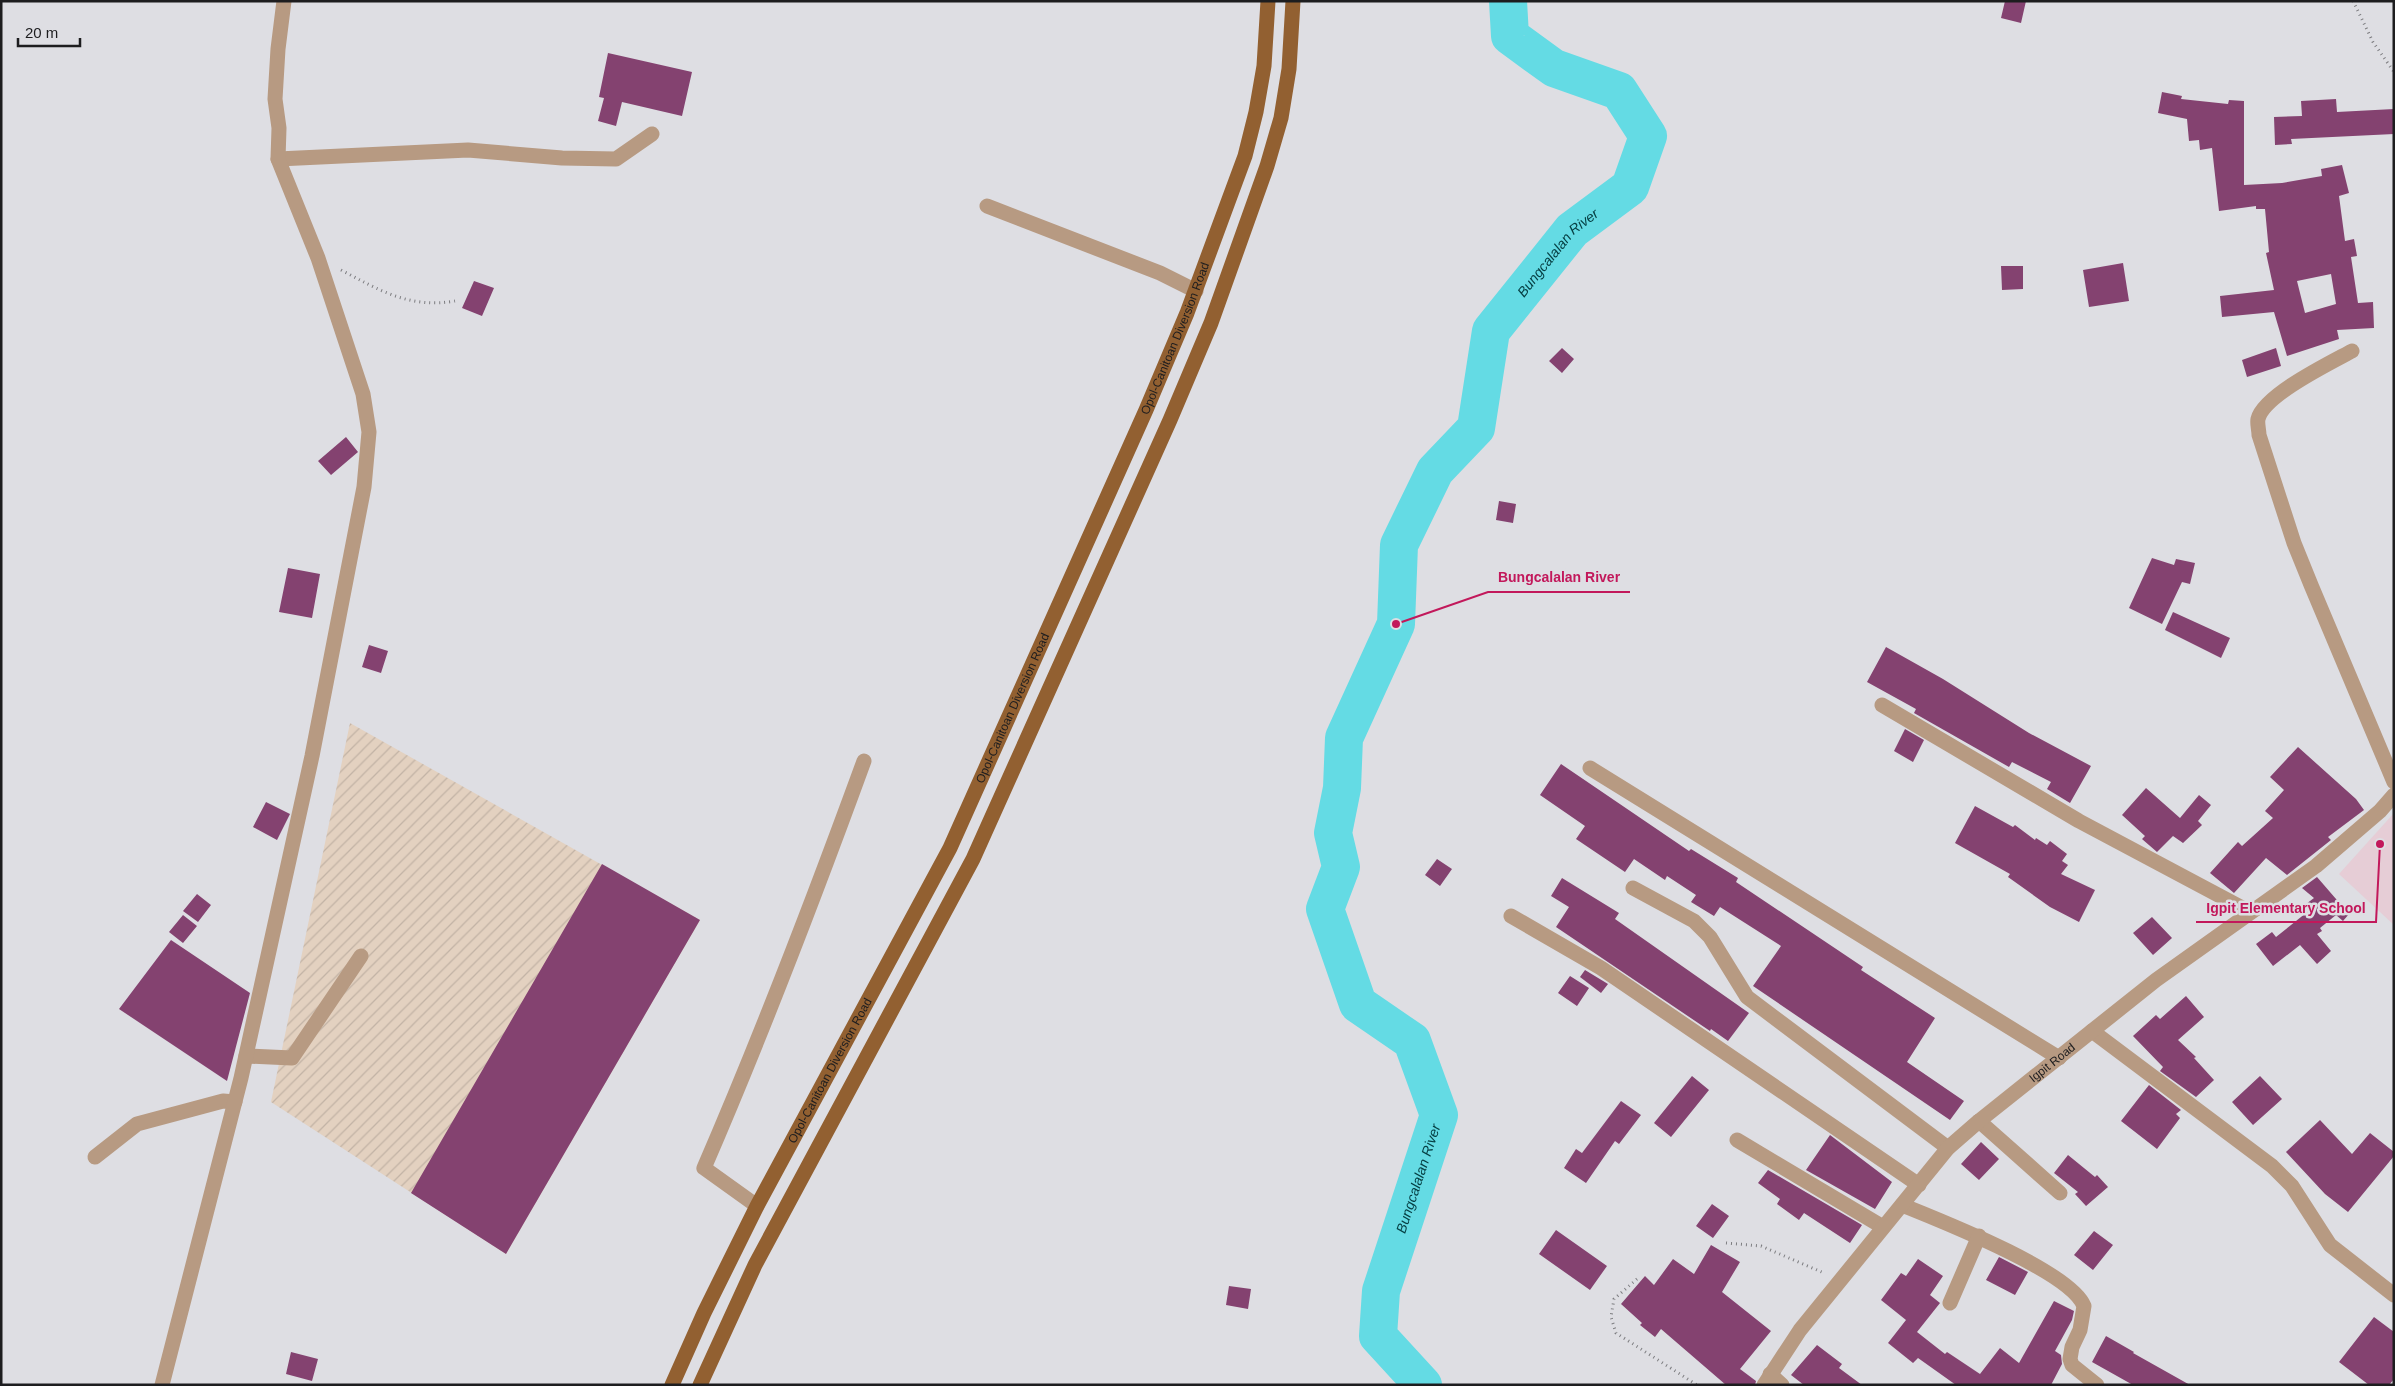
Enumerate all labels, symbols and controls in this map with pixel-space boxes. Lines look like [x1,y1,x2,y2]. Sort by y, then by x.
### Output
scale bar [18,15,80,47]
text: 20 m [25,24,58,41]
water label: Bungcalalan River [1514,205,1602,300]
street label: Opol-Canitoan Diversion Road [1138,260,1212,417]
callout: Bungcalalan River [1488,563,1630,592]
text: Bungcalalan River [1498,569,1621,585]
street label: Opol-Canitoan Diversion Road [973,631,1052,786]
callout: Igpit Elementary School [2196,893,2376,922]
text: Igpit Elementary School [2206,900,2366,916]
street label: Opol-Canitoan Diversion Road [785,996,875,1146]
street label: Igpit Road [2026,1040,2078,1085]
water label: Bungcalalan River [1393,1121,1444,1235]

